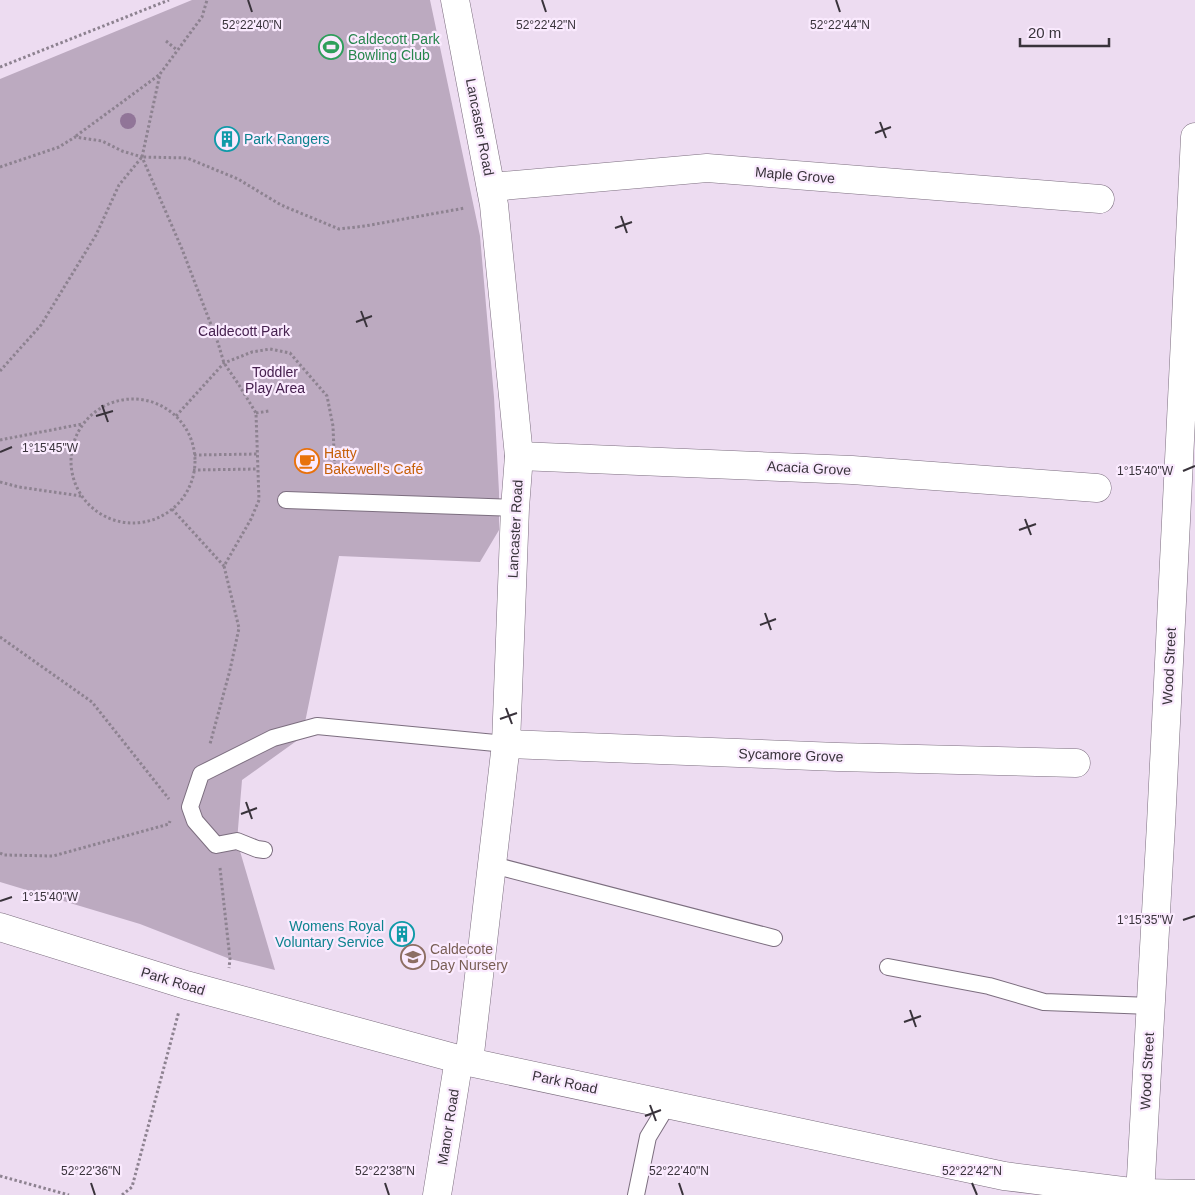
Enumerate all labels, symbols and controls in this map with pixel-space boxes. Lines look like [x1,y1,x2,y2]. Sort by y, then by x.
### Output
scale bar [1020,15,1109,47]
text: 52°22'40"N [222,18,282,32]
text: 52°22'42"N [516,18,576,32]
text: 52°22'44"N [810,18,870,32]
text: 20 m [1028,24,1061,41]
place label: Caldecott Park Bowling Club [348,31,441,63]
sports icon: Caldecott Park Bowling Club [318,34,344,60]
street label: Lancaster Road [463,77,497,177]
building icon: Park Rangers [214,126,240,152]
place label: Park Rangers [244,131,330,147]
street label: Maple Grove [754,164,836,186]
park label: Caldecott Park [198,323,291,339]
park label: Toddler Play Area [245,364,305,396]
text: 1°15'45"W [22,441,79,455]
place label: Hatty Bakewell's Café [324,445,423,477]
cafe icon: Hatty Bakewell's Café [294,448,320,474]
street label: Acacia Grove [767,458,852,478]
text: 1°15'40"W [1117,464,1174,478]
street label: Lancaster Road [504,479,526,579]
street label: Wood Street [1159,627,1179,705]
street label: Sycamore Grove [738,745,844,765]
text: 1°15'40"W [22,890,79,904]
text: 1°15'35"W [1117,913,1174,927]
place label: Womens Royal Voluntary Service [275,918,384,950]
building icon: Womens Royal Voluntary Service [389,921,415,947]
place label: Caldecote Day Nursery [430,941,508,973]
school or university icon: Caldecote Day Nursery [400,944,426,970]
street label: Park Road [139,964,207,998]
street label: Wood Street [1137,1032,1157,1110]
street label: Park Road [531,1067,599,1097]
street label: Manor Road [434,1088,462,1166]
text: 52°22'36"N [61,1164,121,1178]
text: 52°22'38"N [355,1164,415,1178]
text: 52°22'40"N [649,1164,709,1178]
text: 52°22'42"N [942,1164,1002,1178]

